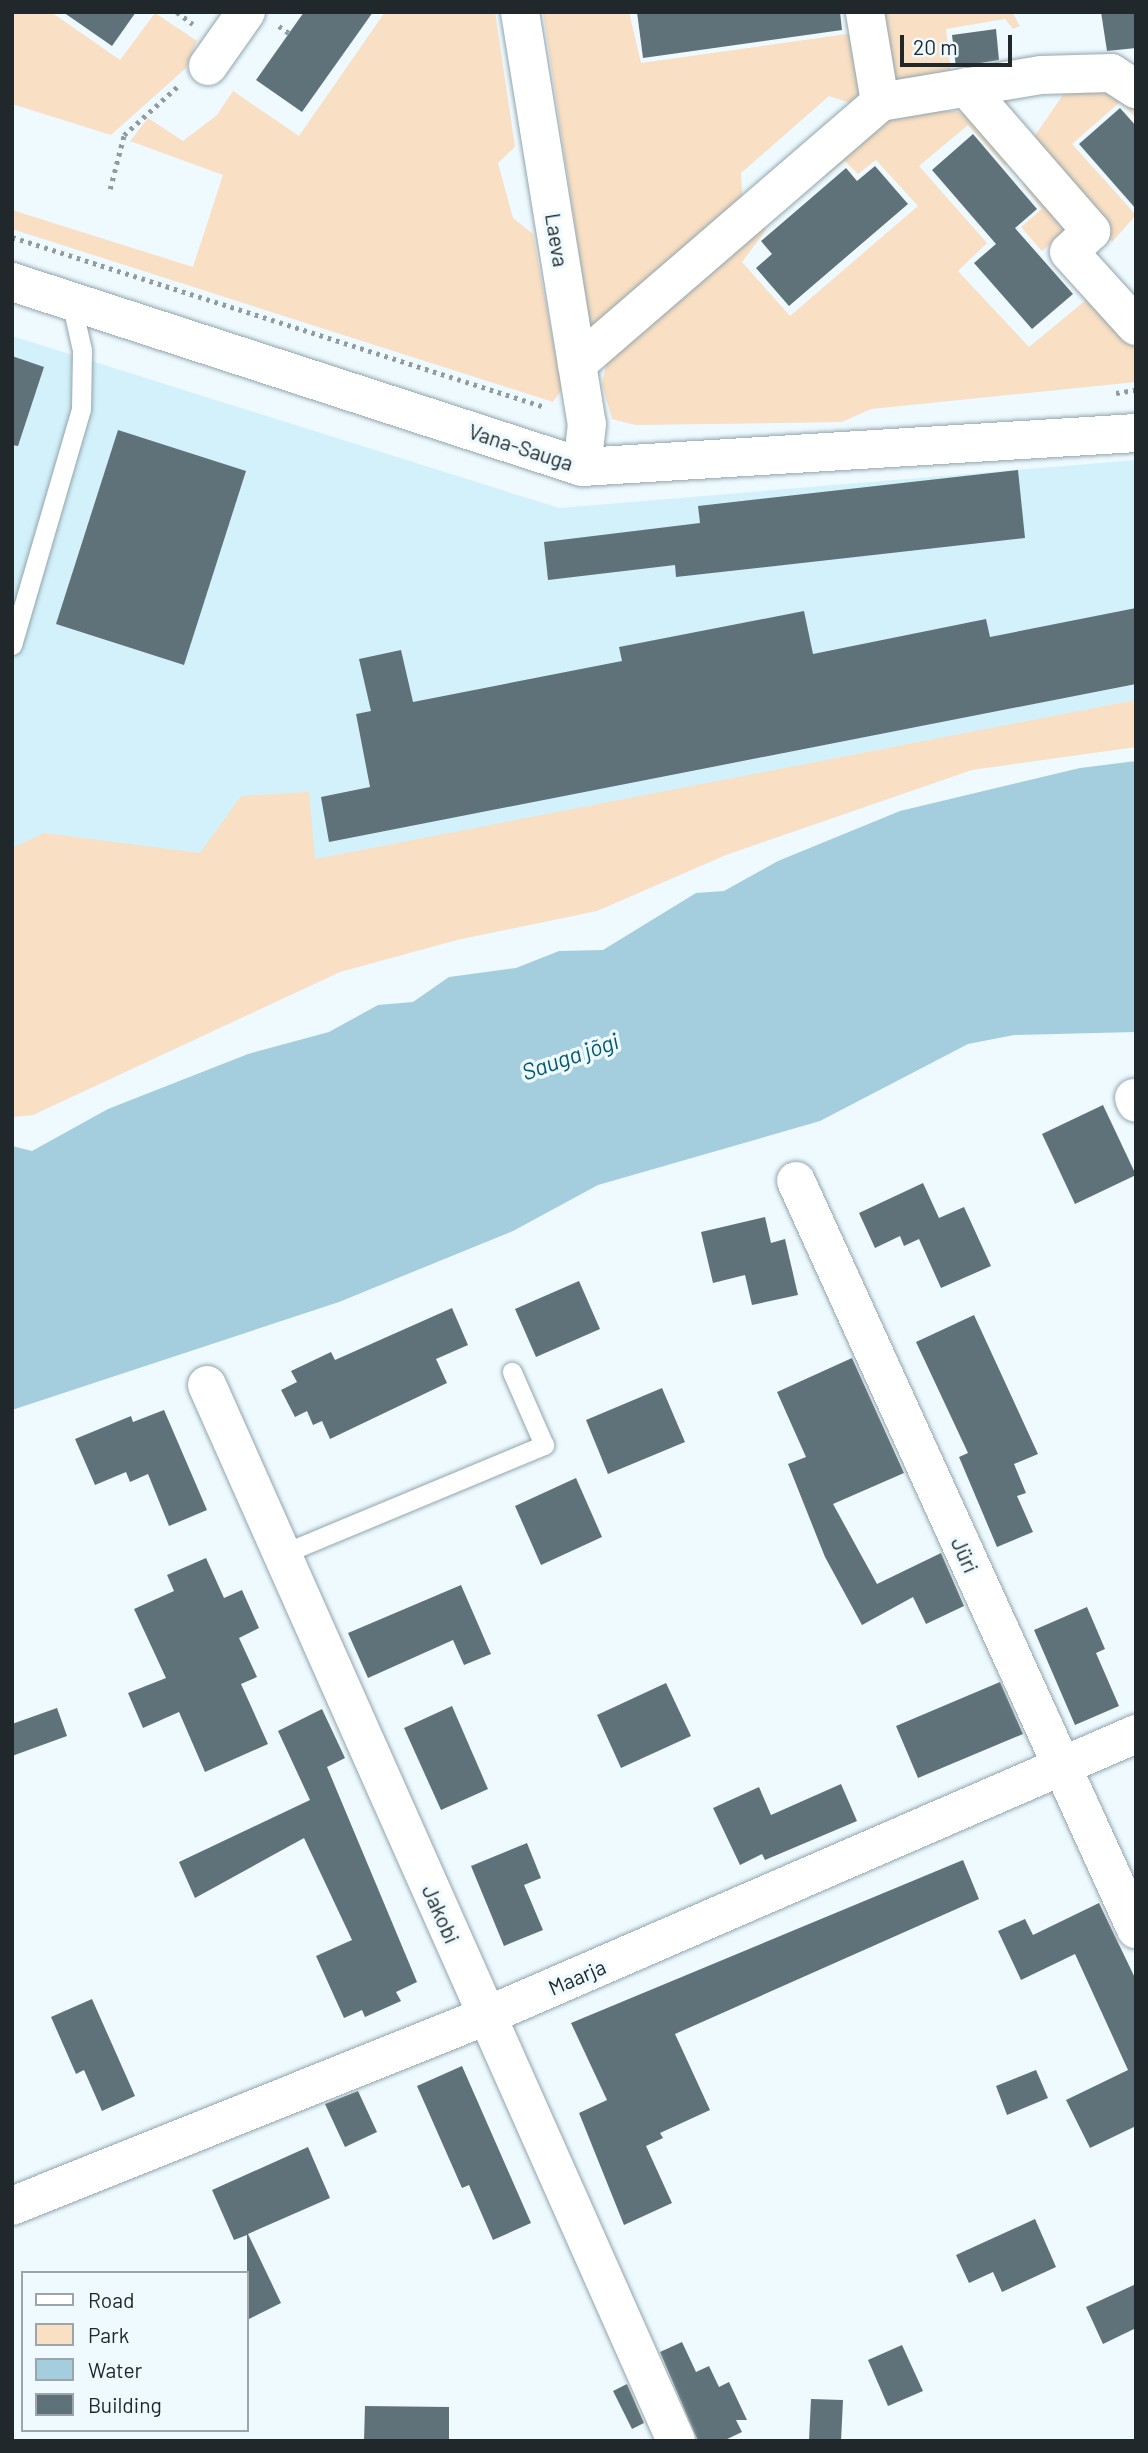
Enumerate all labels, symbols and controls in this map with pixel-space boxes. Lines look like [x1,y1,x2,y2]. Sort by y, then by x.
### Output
scale bar [903,21,1015,65]
text: 20 m [913,34,958,59]
street label: Laeva [540,211,574,269]
street label: Vana-Sauga [465,418,577,476]
water label: Sauga jõgi [518,1027,622,1085]
street label: Jüri [946,1533,984,1577]
street label: Jakobi [417,1881,465,1947]
street label: Maarja [544,1954,610,2000]
legend [21,2271,248,2432]
text: Road [88,2287,134,2312]
text: Park [88,2322,129,2347]
text: Water [88,2357,142,2382]
text: Building [88,2392,162,2417]

